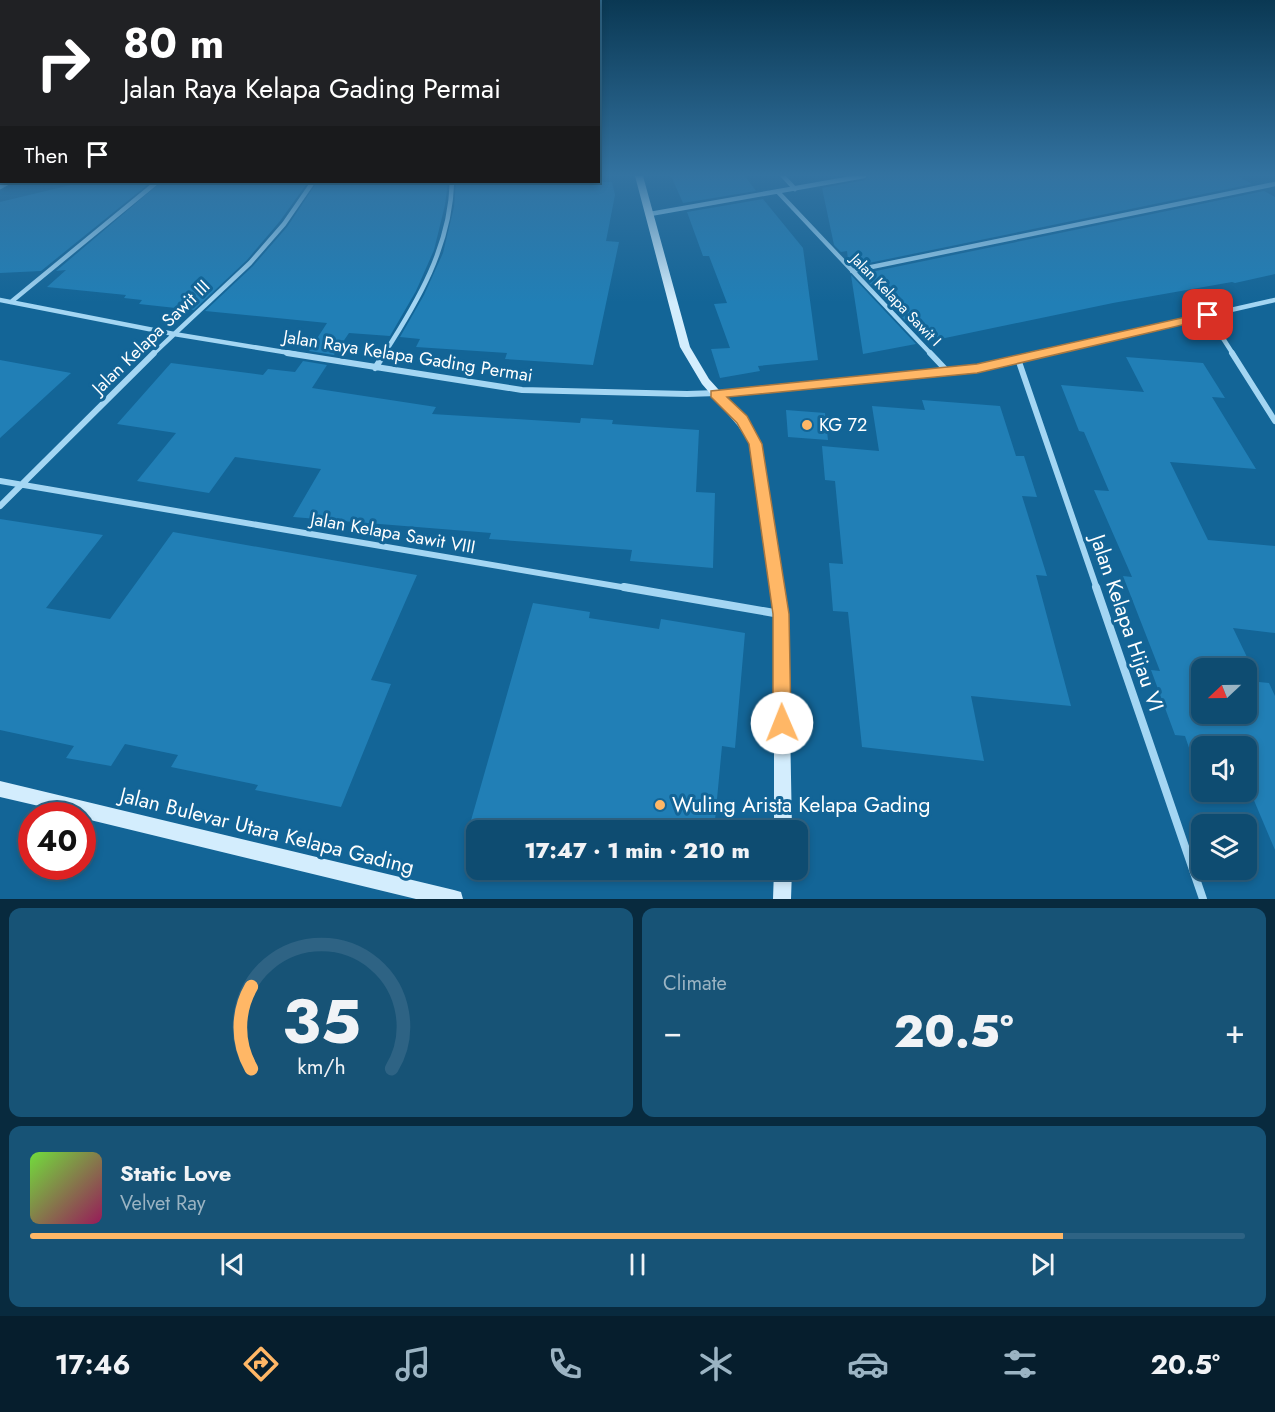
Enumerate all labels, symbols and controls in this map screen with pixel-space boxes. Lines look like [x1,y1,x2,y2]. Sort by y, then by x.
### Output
text: 80 m [123,13,224,74]
icon: right [24,24,102,102]
text: Jalan Raya Kelapa Gading Permai [123,69,501,108]
icon: arrive [81,138,114,171]
text: Then [24,139,69,171]
street label: Jalan Kelapa Sawit I [844,247,946,351]
street label: Jalan Kelapa Sawit III [85,274,216,402]
pin [1182,289,1233,340]
icon: arrive [1191,298,1224,331]
street label: Jalan Raya Kelapa Gading Permai [280,323,535,389]
place label: KG 72 [819,412,867,438]
marker: KG 72 [800,418,814,432]
street label: Jalan Kelapa Sawit VIII [307,505,477,560]
street label: Jalan Kelapa Hijau VI [1082,528,1171,715]
north arrow [1191,658,1257,724]
map controls [1191,658,1257,880]
position arrow [750,691,814,755]
button: sound [1191,736,1257,802]
street label: Jalan Bulevar Utara Kelapa Gading [114,779,417,882]
place label: Wuling Arista Kelapa Gading [672,790,931,820]
marker: Wuling Arista Kelapa Gading [653,798,667,812]
speed limit sign: 40 [18,802,96,880]
button: layers [1191,814,1257,880]
text: 17:47 · 1 min · 210 m [524,834,750,866]
text: Climate [663,969,727,998]
text: 35 [281,976,360,1066]
text: 20.5° [894,999,1014,1064]
text: − [663,1008,682,1055]
text: + [1225,1008,1245,1055]
text: km/h [297,1052,345,1083]
text: Static Love [120,1157,231,1189]
text: Velvet Ray [120,1189,206,1218]
icon: previous [216,1248,249,1281]
icon: pause [621,1248,654,1281]
icon: next [1026,1248,1059,1281]
icon: directions [240,1343,282,1385]
icon: music [392,1343,434,1385]
icon: phone [544,1343,586,1385]
icon: climate [695,1343,737,1385]
icon: car [847,1343,889,1385]
icon: filters [999,1343,1041,1385]
text: 17:46 [55,1345,130,1384]
text: 20.5° [1150,1345,1220,1384]

